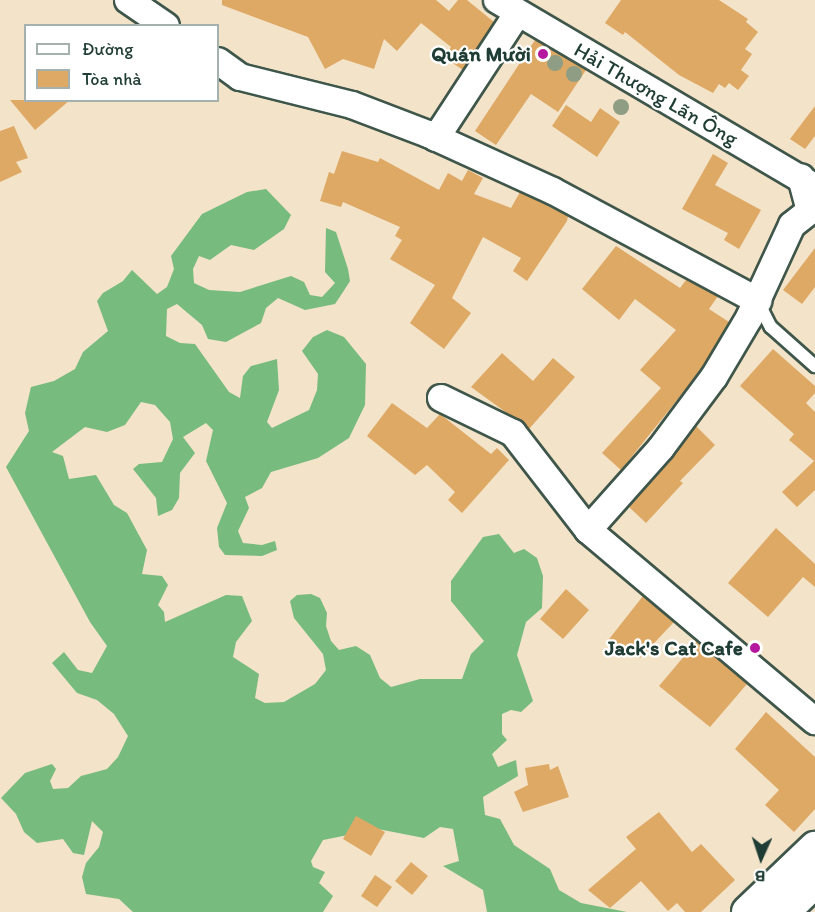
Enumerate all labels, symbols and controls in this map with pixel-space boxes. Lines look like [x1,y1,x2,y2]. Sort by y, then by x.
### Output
legend [24,24,219,102]
street label: Hải Thượng Lãn Ông [570,37,742,151]
text: Đường [82,38,133,60]
place label: Quán Mười [432,41,531,67]
marker: Quán Mười [536,47,550,61]
text: Tòa nhà [82,68,142,90]
place label: Jack's Cat Cafe [604,635,743,661]
marker: Jack's Cat Cafe [748,641,762,655]
north arrow [731,828,791,888]
text: B [754,867,766,886]

